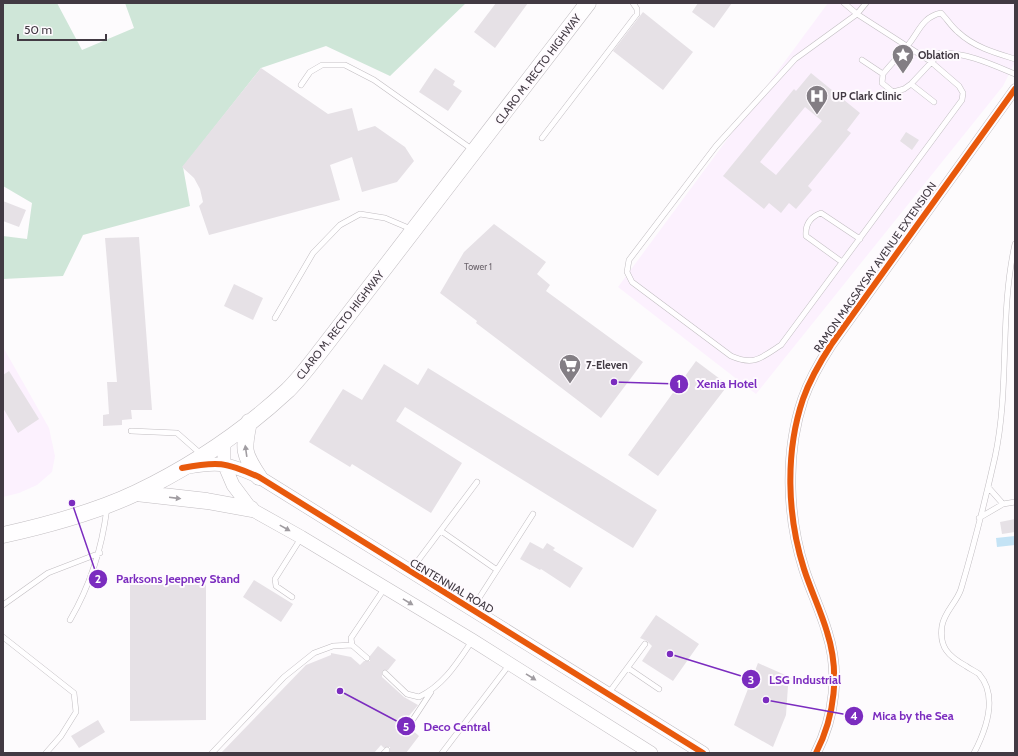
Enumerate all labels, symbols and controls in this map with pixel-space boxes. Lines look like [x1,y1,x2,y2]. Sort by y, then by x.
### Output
street label: CLARO M. RECTO HIGHWAY [492,11,584,127]
scale bar [18,16,106,42]
text: 50 m [24,22,52,37]
place icon: Oblation [890,42,916,75]
place label: Oblation [918,48,960,62]
hospital icon: UP Clark Clinic [804,83,830,116]
place label: UP Clark Clinic [832,89,901,103]
street label: RAMON MAGSAYSAY AVENUE EXTENSION [810,179,940,355]
house number: Tower 1 [464,261,492,272]
street label: CLARO M. RECTO HIGHWAY [293,267,387,382]
supermarket icon: 7-Eleven [557,352,583,385]
place label: 7-Eleven [586,358,628,372]
callout: Xenia Hotel [669,372,766,396]
text: 1 [677,376,681,391]
text: Xenia Hotel [696,376,757,391]
one-way arrow [243,445,249,457]
one-way arrow [169,494,181,501]
one-way arrow [279,524,290,531]
street label: CENTENNIAL ROAD [408,555,496,617]
callout: Parksons Jeepney Stand [88,567,248,591]
text: 2 [95,571,101,586]
text: Parksons Jeepney Stand [116,571,240,586]
one-way arrow [402,598,414,605]
callout: LSG Industrial [741,667,849,691]
text: 3 [748,672,754,687]
text: LSG Industrial [769,672,841,687]
one-way arrow [526,673,536,681]
callout: Mica by the Sea [844,704,962,728]
text: 4 [850,708,858,723]
text: Mica by the Sea [872,708,954,723]
callout: Deco Central [396,714,498,738]
text: 5 [403,719,409,734]
text: Deco Central [424,719,490,734]

